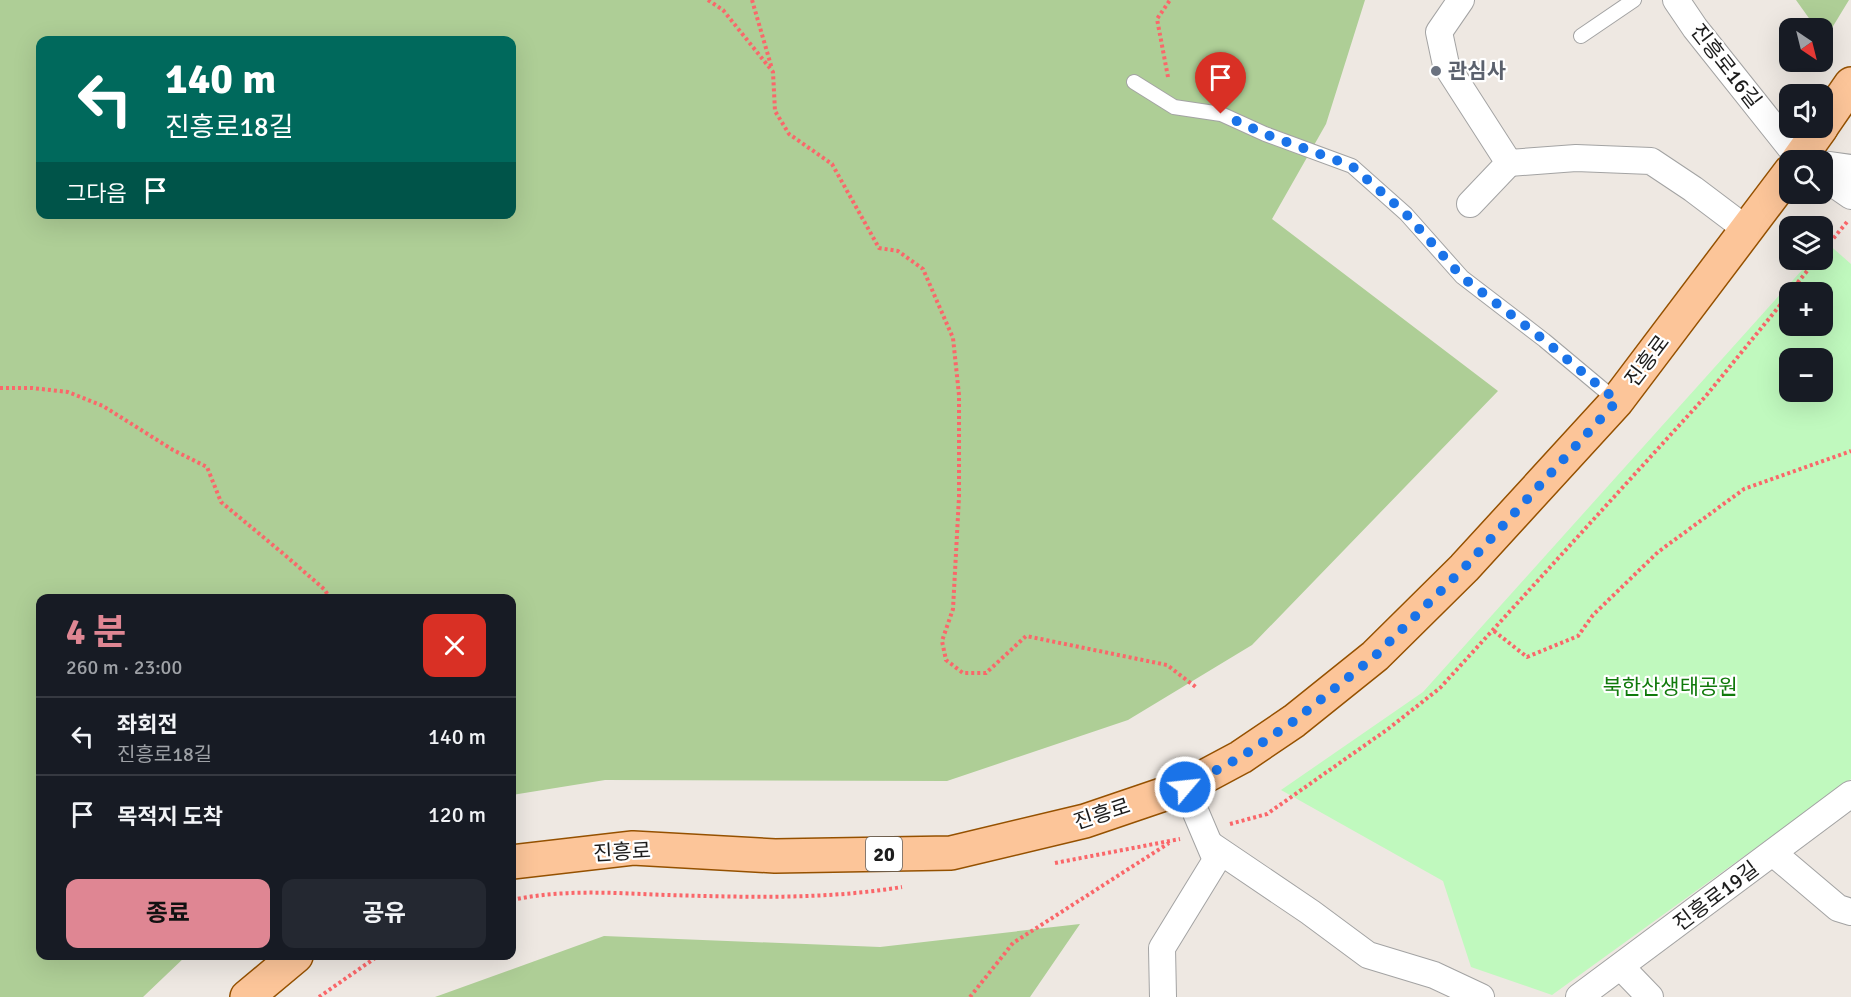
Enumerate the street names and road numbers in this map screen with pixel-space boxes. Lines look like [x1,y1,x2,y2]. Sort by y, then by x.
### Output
street label: 진흥로16길 [1685,19,1767,113]
street label: 진흥로 [1619,330,1675,392]
street label: 진흥로 [1070,793,1134,835]
road number: 20 [866,837,902,871]
street label: 진흥로 [592,838,652,866]
street label: 진흥로19길 [1668,856,1764,936]

